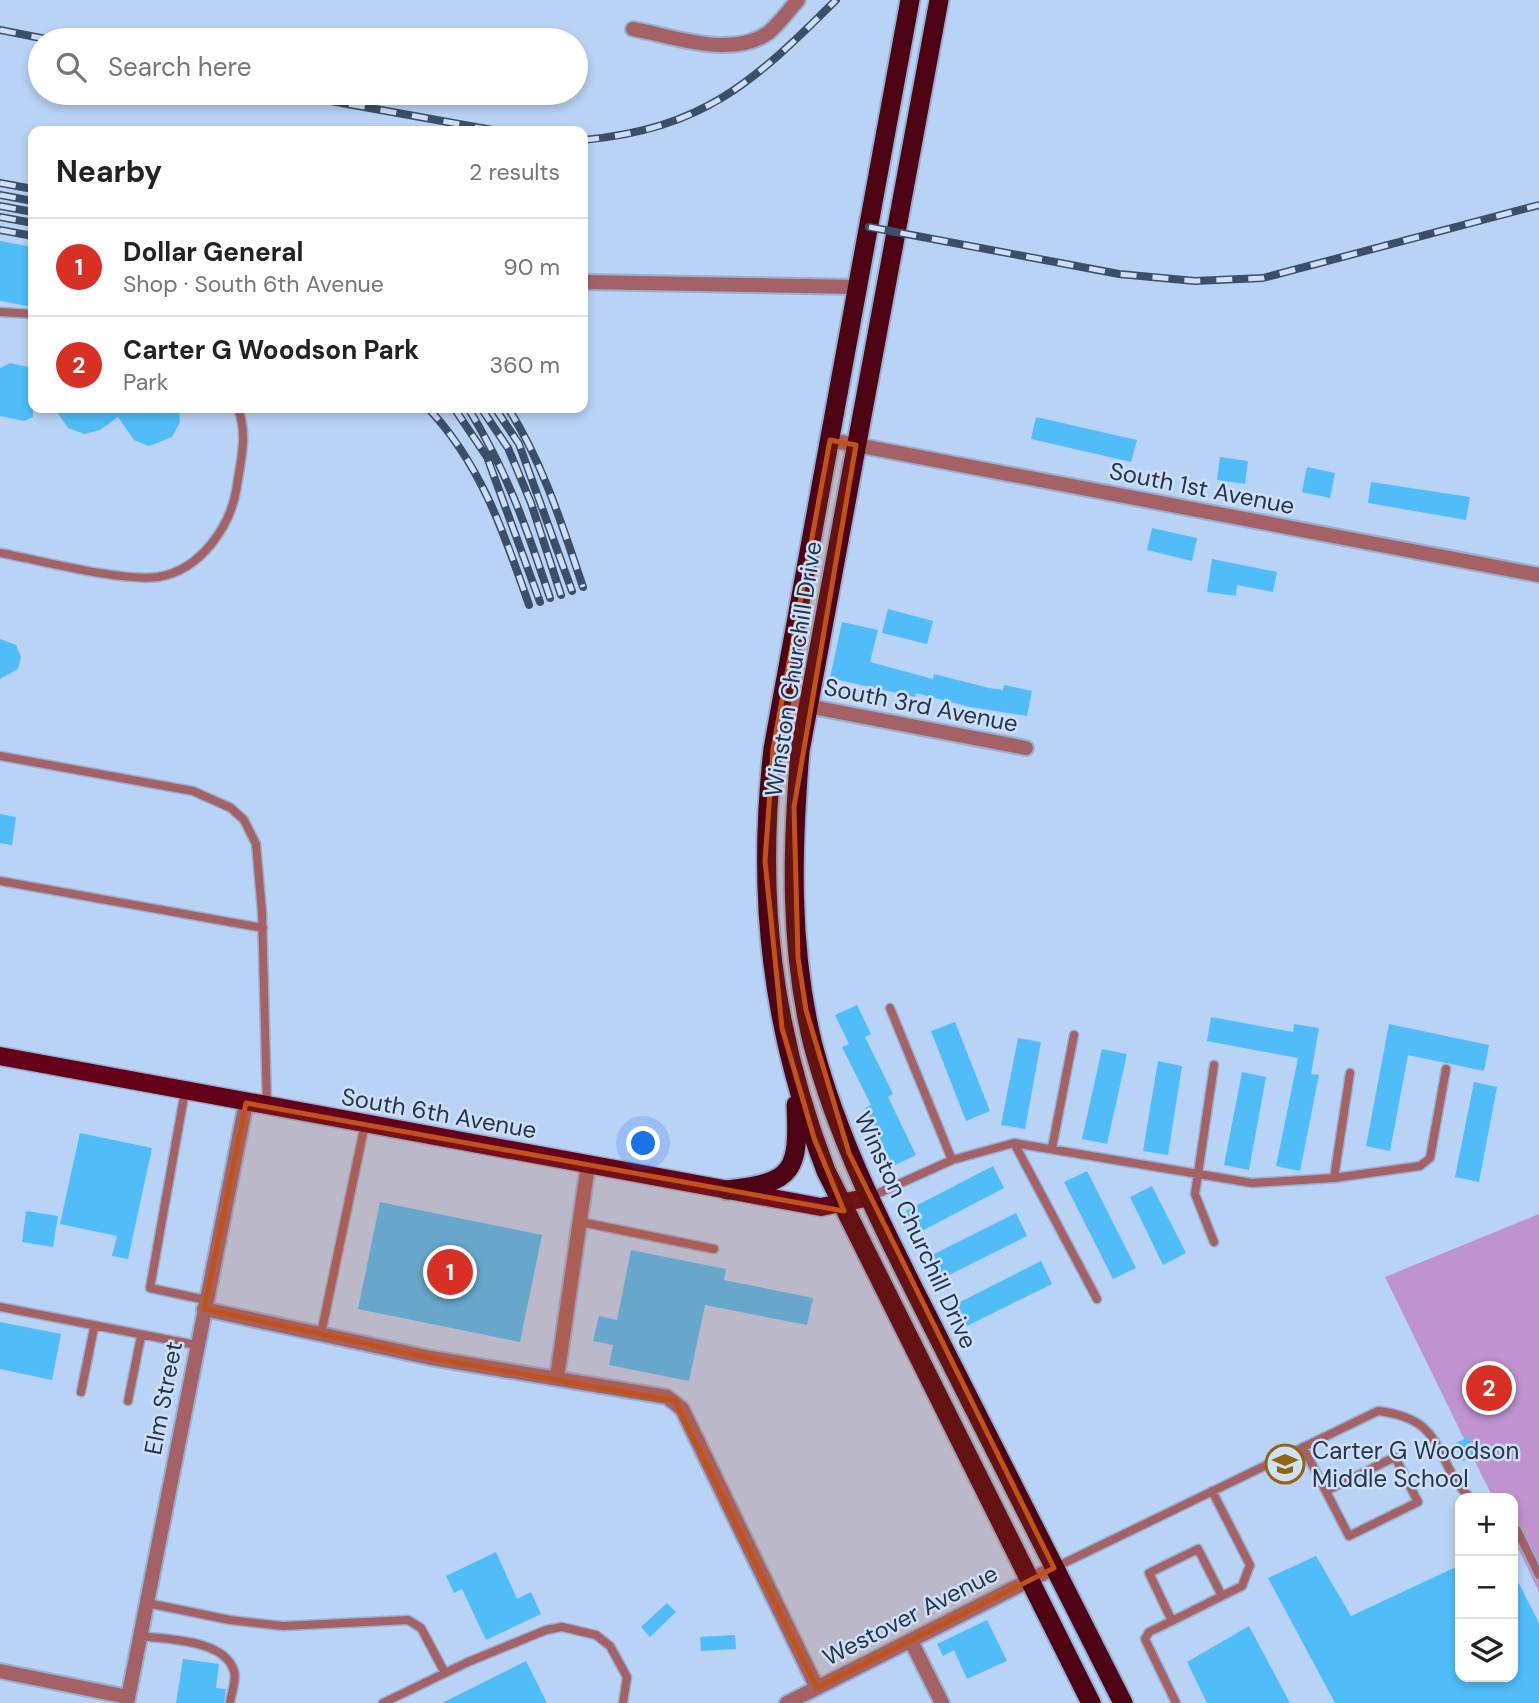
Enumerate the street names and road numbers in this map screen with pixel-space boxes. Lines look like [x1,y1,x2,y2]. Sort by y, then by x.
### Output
street label: South 1st Avenue [1107,455,1297,521]
street label: Winston Churchill Drive [757,539,829,799]
street label: South 3rd Avenue [821,671,1021,739]
street label: South 6th Avenue [339,1081,539,1145]
street label: Winston Churchill Drive [847,1106,985,1354]
street label: Elm Street [137,1339,189,1457]
street label: Westover Avenue [817,1558,1003,1672]

